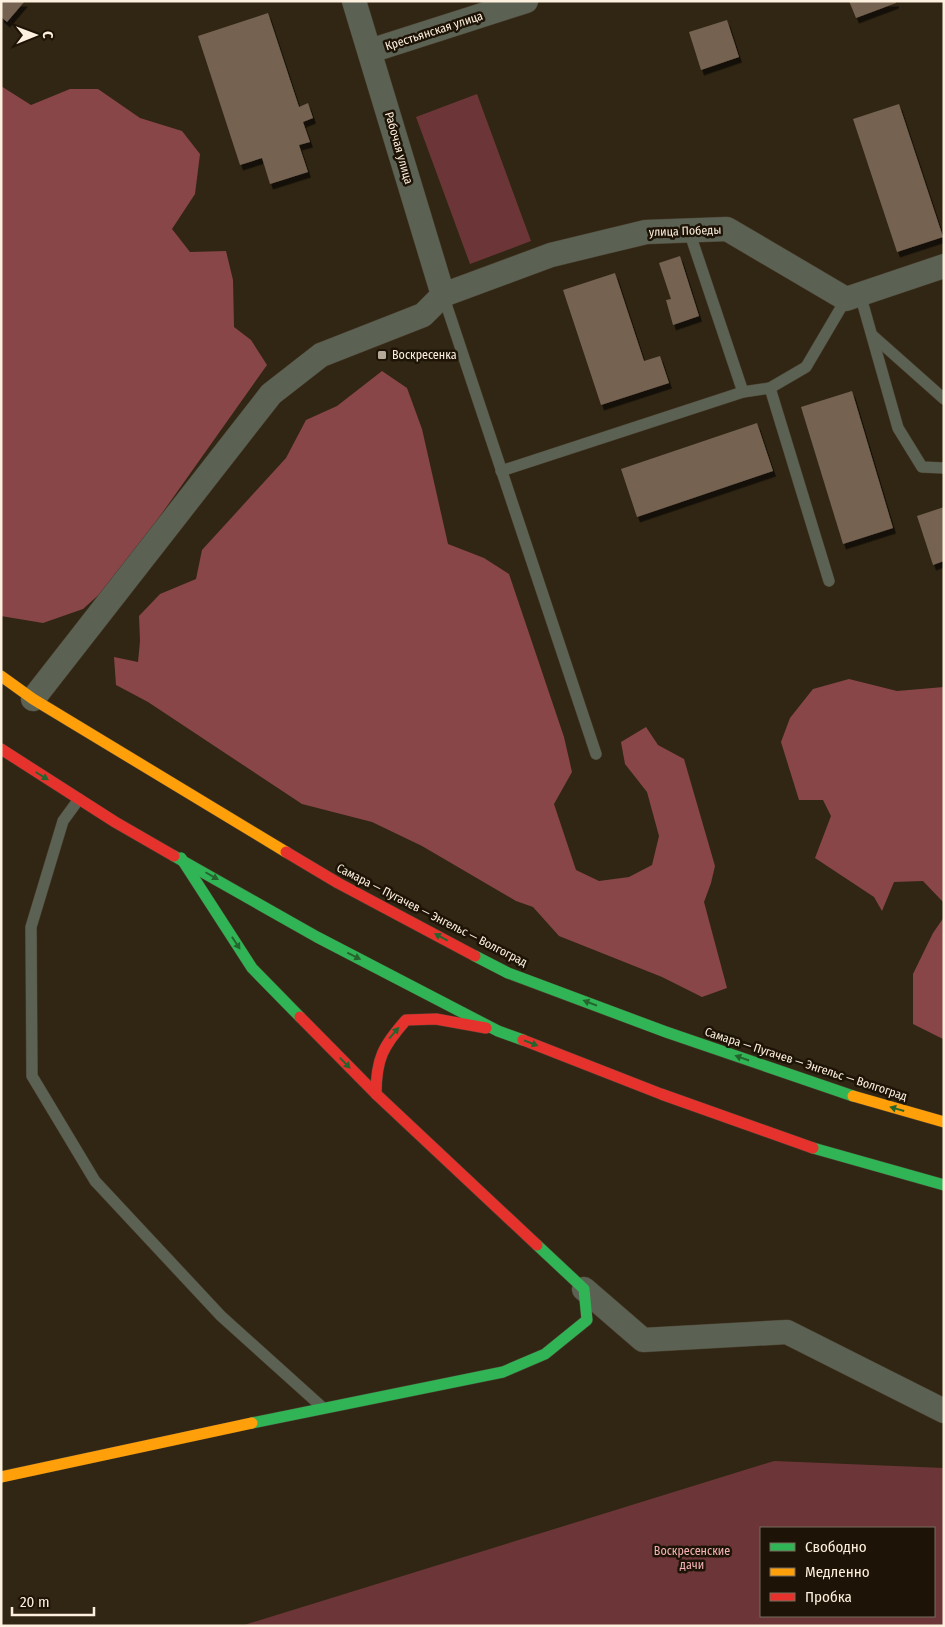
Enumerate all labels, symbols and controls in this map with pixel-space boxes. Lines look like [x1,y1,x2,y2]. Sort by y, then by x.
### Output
street label: Крестьянская улица [383,9,485,53]
north arrow [10,10,60,60]
text: С [39,31,56,39]
street label: Рабочая улица [382,110,416,186]
street label: улица Победы [649,223,721,239]
place label: Воскресенка [392,348,457,362]
marker: Воскресенка [376,349,388,361]
one-way arrow [36,771,49,780]
street label: Самара — Пугачев — Энгельс — Волгоград [334,861,530,969]
one-way arrow [206,872,219,881]
one-way arrow [434,933,449,941]
one-way arrow [231,936,241,950]
one-way arrow [346,952,361,960]
one-way arrow [582,999,597,1006]
street label: Самара — Пугачев — Энгельс — Волгоград [703,1025,909,1103]
one-way arrow [388,1027,399,1040]
one-way arrow [524,1039,539,1047]
one-way arrow [735,1054,750,1062]
one-way arrow [339,1056,351,1068]
one-way arrow [889,1104,904,1112]
legend [760,1527,935,1617]
text: Свободно [805,1538,867,1556]
park label: Воскресенские дачи [654,1544,730,1572]
text: Медленно [805,1563,870,1581]
scale bar [12,1584,95,1616]
text: Пробка [805,1588,852,1606]
text: 20 m [20,1593,50,1611]

